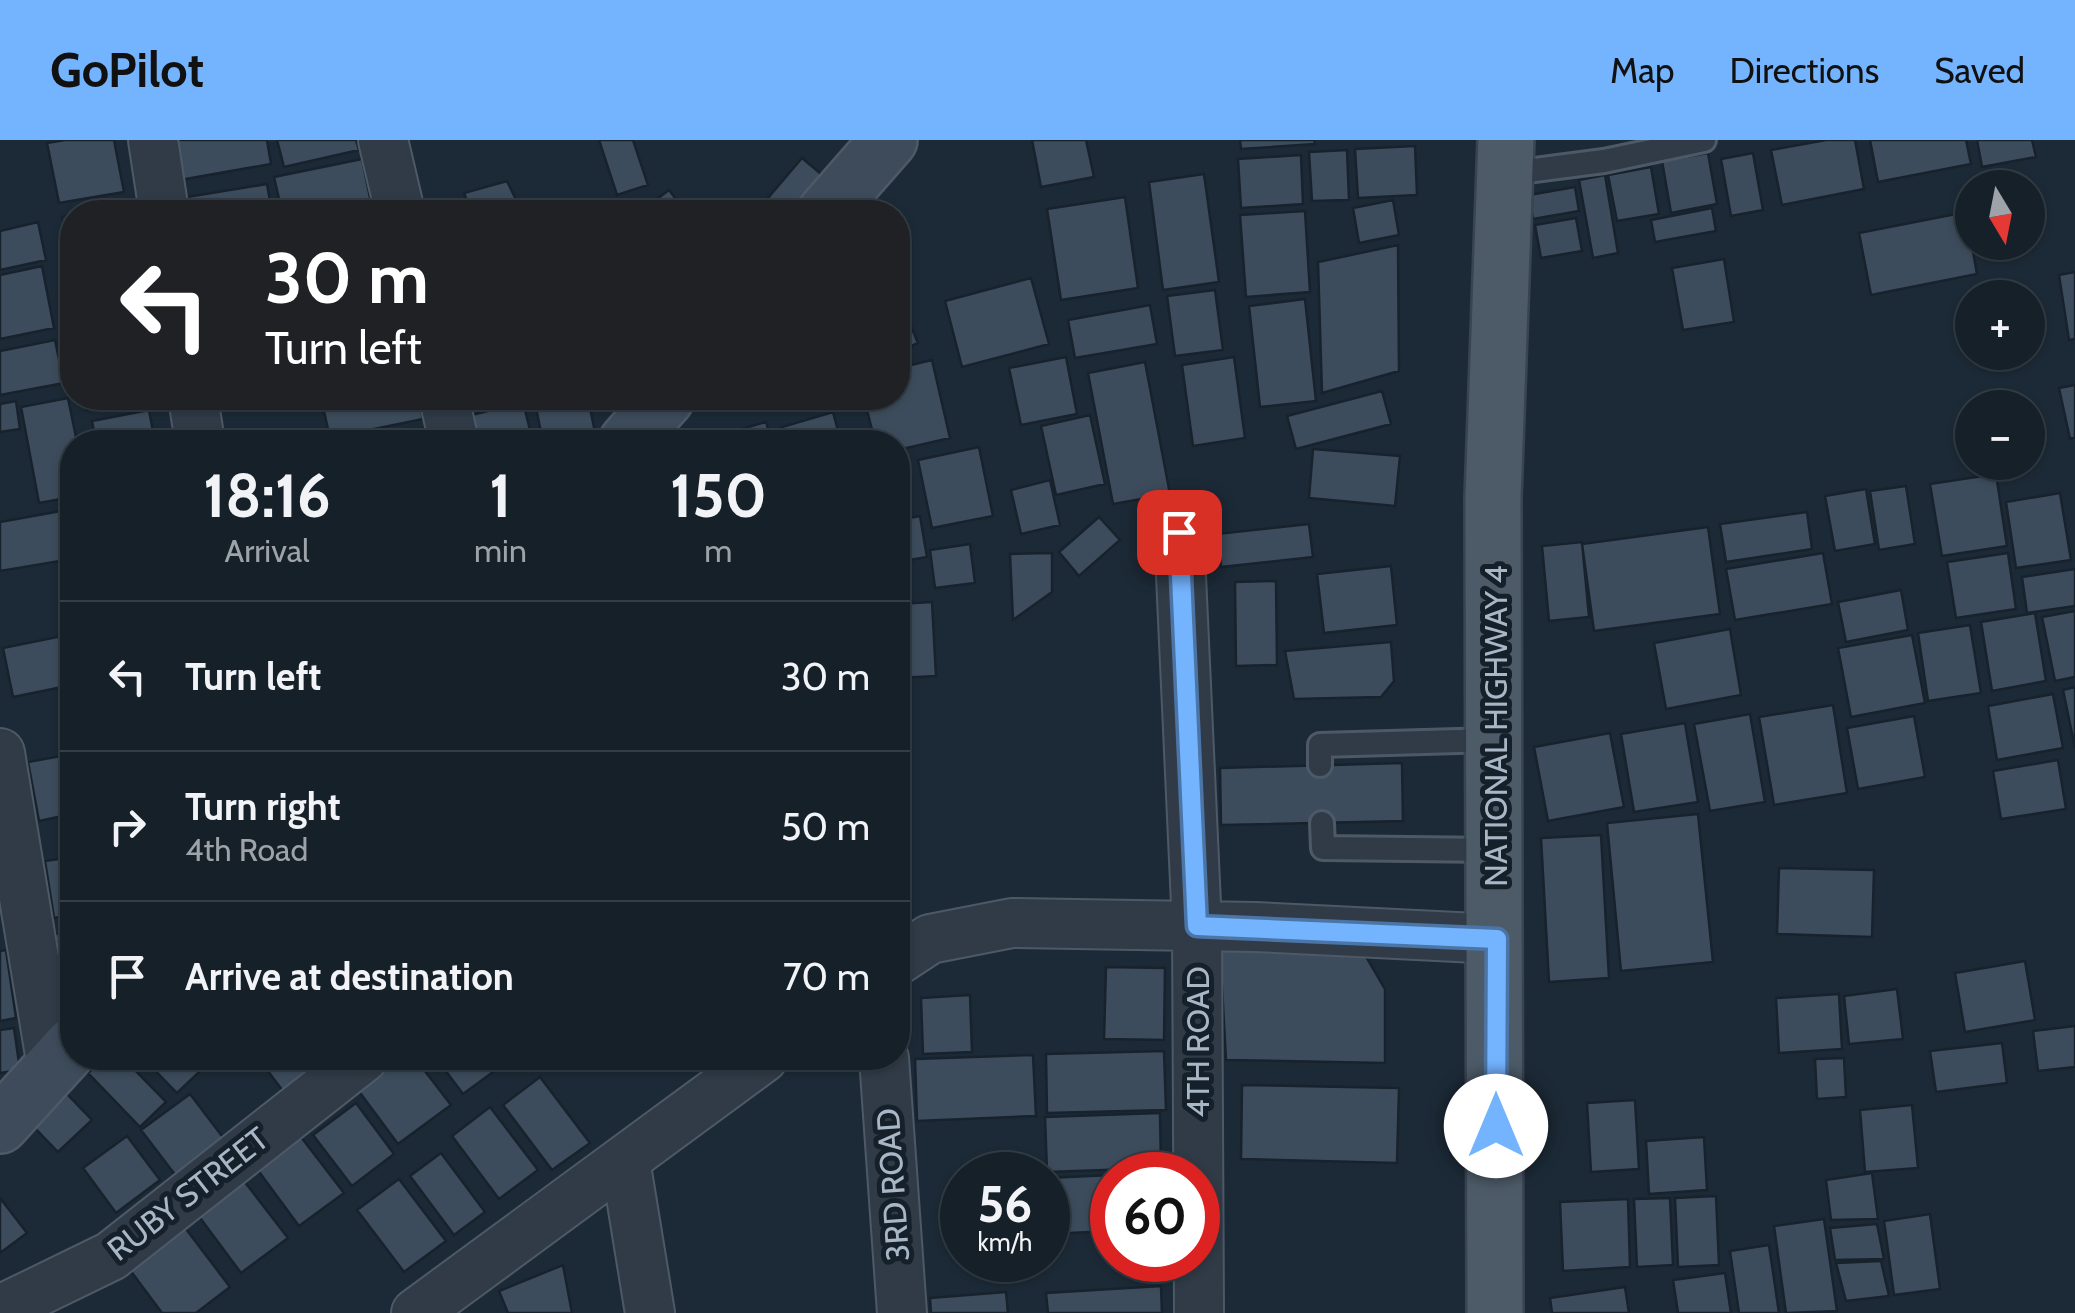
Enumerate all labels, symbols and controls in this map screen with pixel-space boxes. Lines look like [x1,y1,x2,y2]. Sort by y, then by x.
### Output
text: GoPilot [50,41,204,99]
text: Map [1610,49,1675,92]
text: Directions [1730,49,1879,92]
text: Saved [1934,49,2025,92]
north arrow [1955,170,2045,260]
map controls [1955,170,2045,480]
text: 30 m [265,235,429,321]
icon: left [100,240,230,370]
button: + [1955,280,2045,370]
text: Turn left [265,321,422,375]
button: − [1955,390,2045,480]
text: 18:16 [203,459,331,532]
text: 1 [489,459,511,532]
text: 150 [670,459,767,532]
pin [1137,490,1222,575]
icon: arrive [1152,505,1207,560]
text: Arrival [224,531,310,570]
text: min [474,531,527,570]
text: m [704,531,732,570]
street label: NATIONAL HIGHWAY 4 [1476,565,1515,887]
icon: left [100,649,155,704]
text: Turn left [185,653,321,700]
text: 30 m [781,653,870,700]
text: Turn right [185,783,341,830]
icon: right [100,799,155,854]
text: 50 m [781,803,870,850]
text: 4th Road [185,830,308,869]
icon: arrive [100,949,155,1004]
text: Arrive at destination [185,953,514,1000]
text: 70 m [783,953,870,1000]
street label: 4TH ROAD [1178,966,1217,1118]
position arrow [1444,1074,1548,1178]
street label: 3RD ROAD [868,1107,917,1263]
street label: RUBY STREET [99,1119,276,1269]
speed limit sign: 60 [1090,1152,1220,1282]
text: 56 [978,1174,1032,1235]
text: km/h [978,1227,1032,1257]

